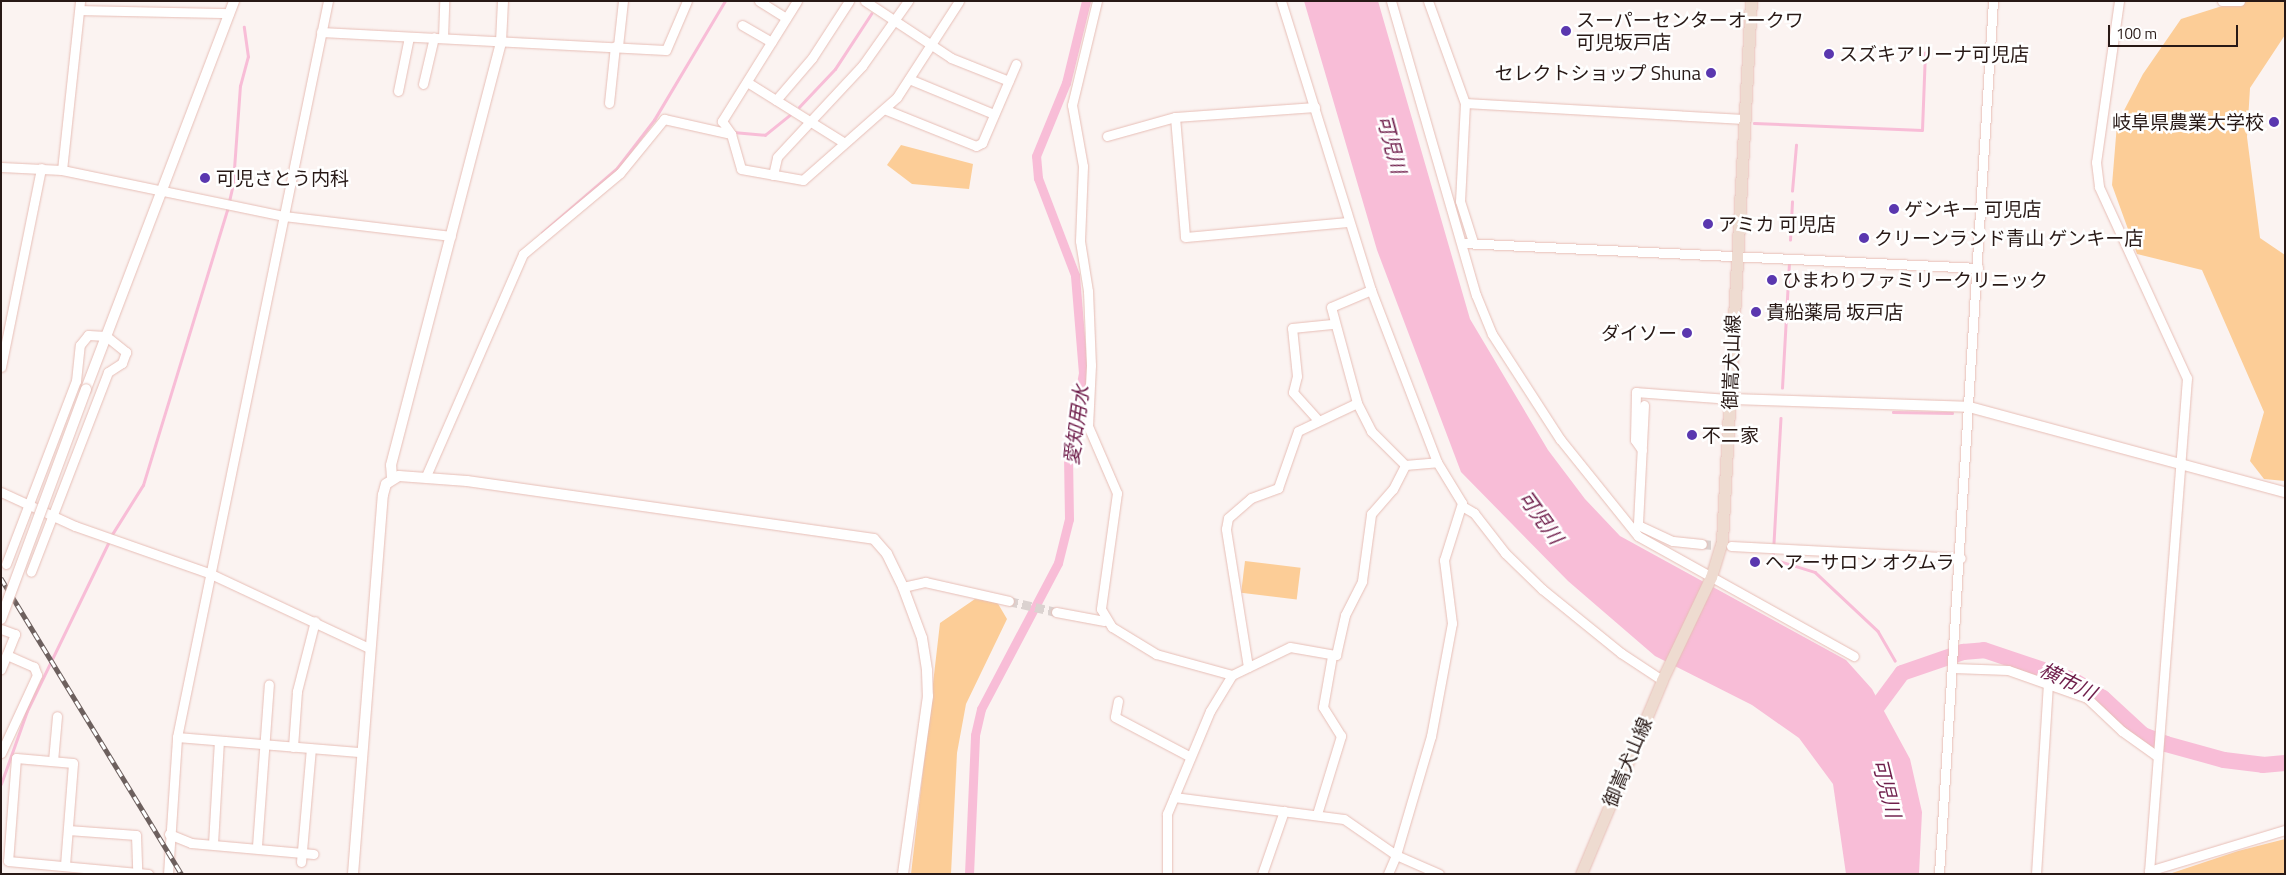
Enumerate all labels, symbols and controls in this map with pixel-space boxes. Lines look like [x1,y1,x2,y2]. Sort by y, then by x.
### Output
place label: スーパーセンターオークワ 可児坂戸店 [1576,9,1804,53]
scale bar [2111,15,2241,47]
text: 100 m [2116,22,2157,45]
marker: スーパーセンターオークワ 可児坂戸店 [1560,25,1572,37]
place label: スズキアリーナ可児店 [1839,43,2029,65]
marker: スズキアリーナ可児店 [1823,48,1835,60]
place label: セレクトショップ Shuna [1495,62,1701,84]
marker: セレクトショップ Shuna [1705,67,1717,79]
place label: 岐阜県農業大学校 [2112,111,2264,133]
water label: 可児川 [1373,112,1411,176]
marker: 岐阜県農業大学校 [2268,116,2280,128]
place label: 可児さとう内科 [216,167,349,189]
marker: 可児さとう内科 [198,171,212,185]
place label: ゲンキー 可児店 [1904,198,2041,220]
marker: ゲンキー 可児店 [1888,203,1900,215]
place label: アミカ 可児店 [1718,213,1836,235]
marker: アミカ 可児店 [1702,218,1714,230]
place label: クリーンランド青山 ゲンキー店 [1874,227,2144,249]
marker: クリーンランド青山 ゲンキー店 [1858,232,1870,244]
place label: ひまわりファミリークリニック [1782,269,2048,291]
marker: ひまわりファミリークリニック [1766,274,1778,286]
place label: 貴船薬局 坂戸店 [1766,301,1903,323]
marker: 貴船薬局 坂戸店 [1750,306,1762,318]
street label: 御嵩犬山線 [1718,314,1744,410]
place label: ダイソー [1601,322,1677,344]
marker: ダイソー [1681,327,1693,339]
water label: 愛知用水 [1059,384,1093,466]
place label: 不二家 [1702,424,1759,446]
marker: 不二家 [1686,429,1698,441]
water label: 可児川 [1514,486,1568,548]
place label: ヘアーサロン オクムラ [1765,551,1958,573]
marker: ヘアーサロン オクムラ [1749,556,1761,568]
water label: 横市川 [2036,657,2100,705]
street label: 御嵩犬山線 [1598,714,1656,810]
water label: 可児川 [1868,756,1906,820]

